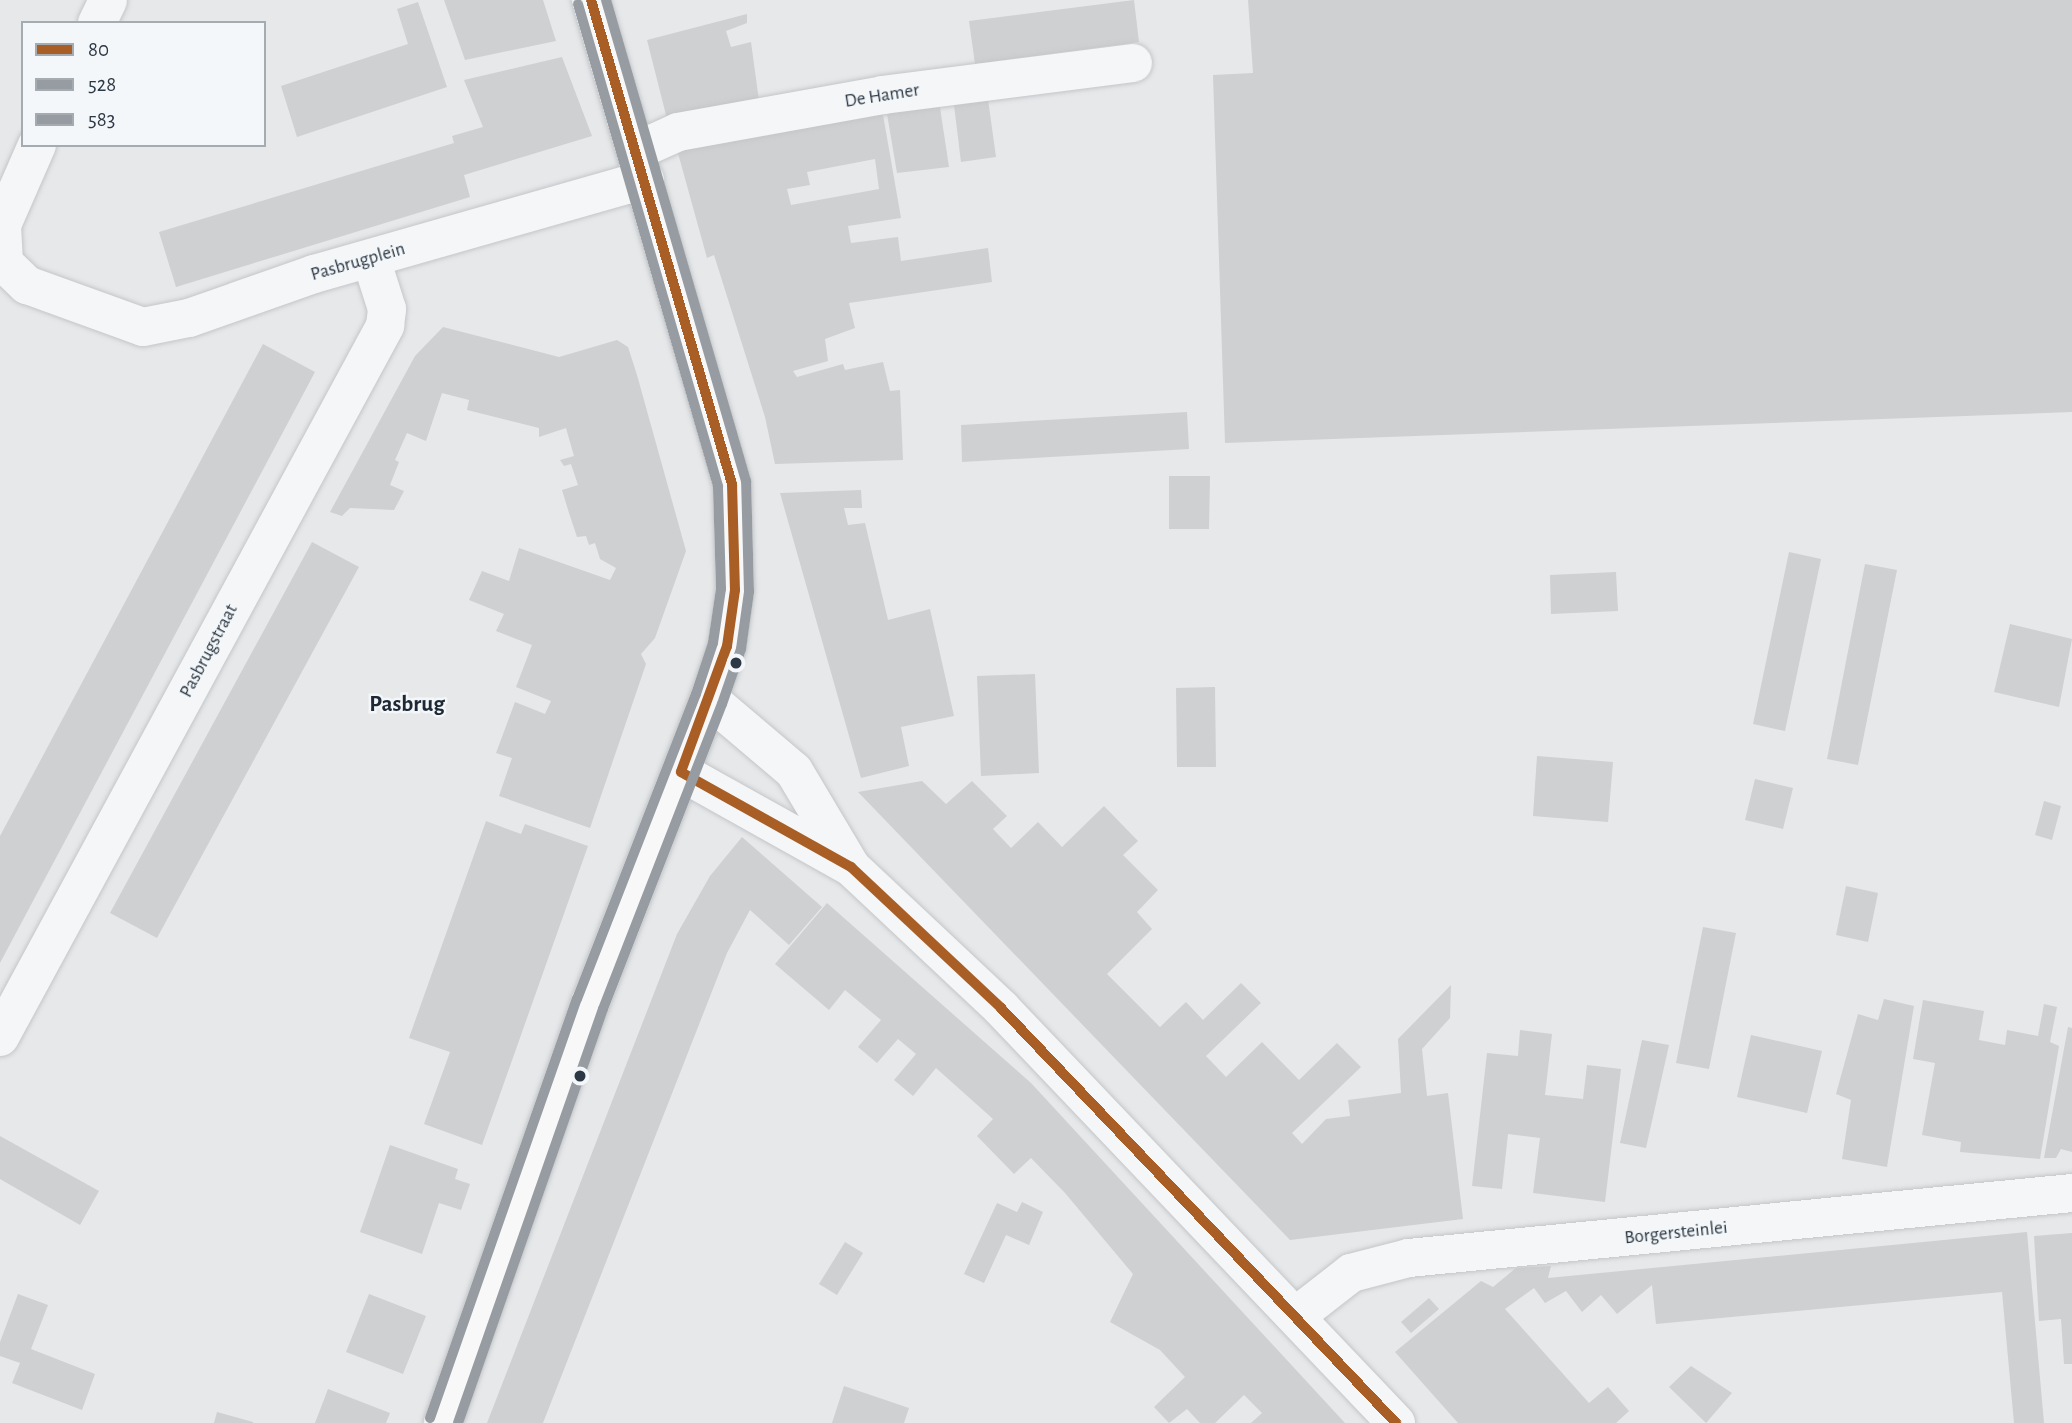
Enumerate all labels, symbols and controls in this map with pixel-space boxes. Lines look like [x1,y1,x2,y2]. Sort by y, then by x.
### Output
legend [21,21,266,147]
text: 80 [88,39,109,60]
text: 528 [88,74,116,95]
street label: De Hamer [843,79,921,113]
text: 583 [88,109,115,130]
street label: Pasbrugplein [308,238,408,286]
street label: Pasbrugstraat [175,600,243,702]
unlabelled marker [729,656,743,670]
district label: Pasbrug [369,691,445,719]
unlabelled marker [573,1069,587,1083]
street label: Borgersteinlei [1623,1216,1729,1250]

